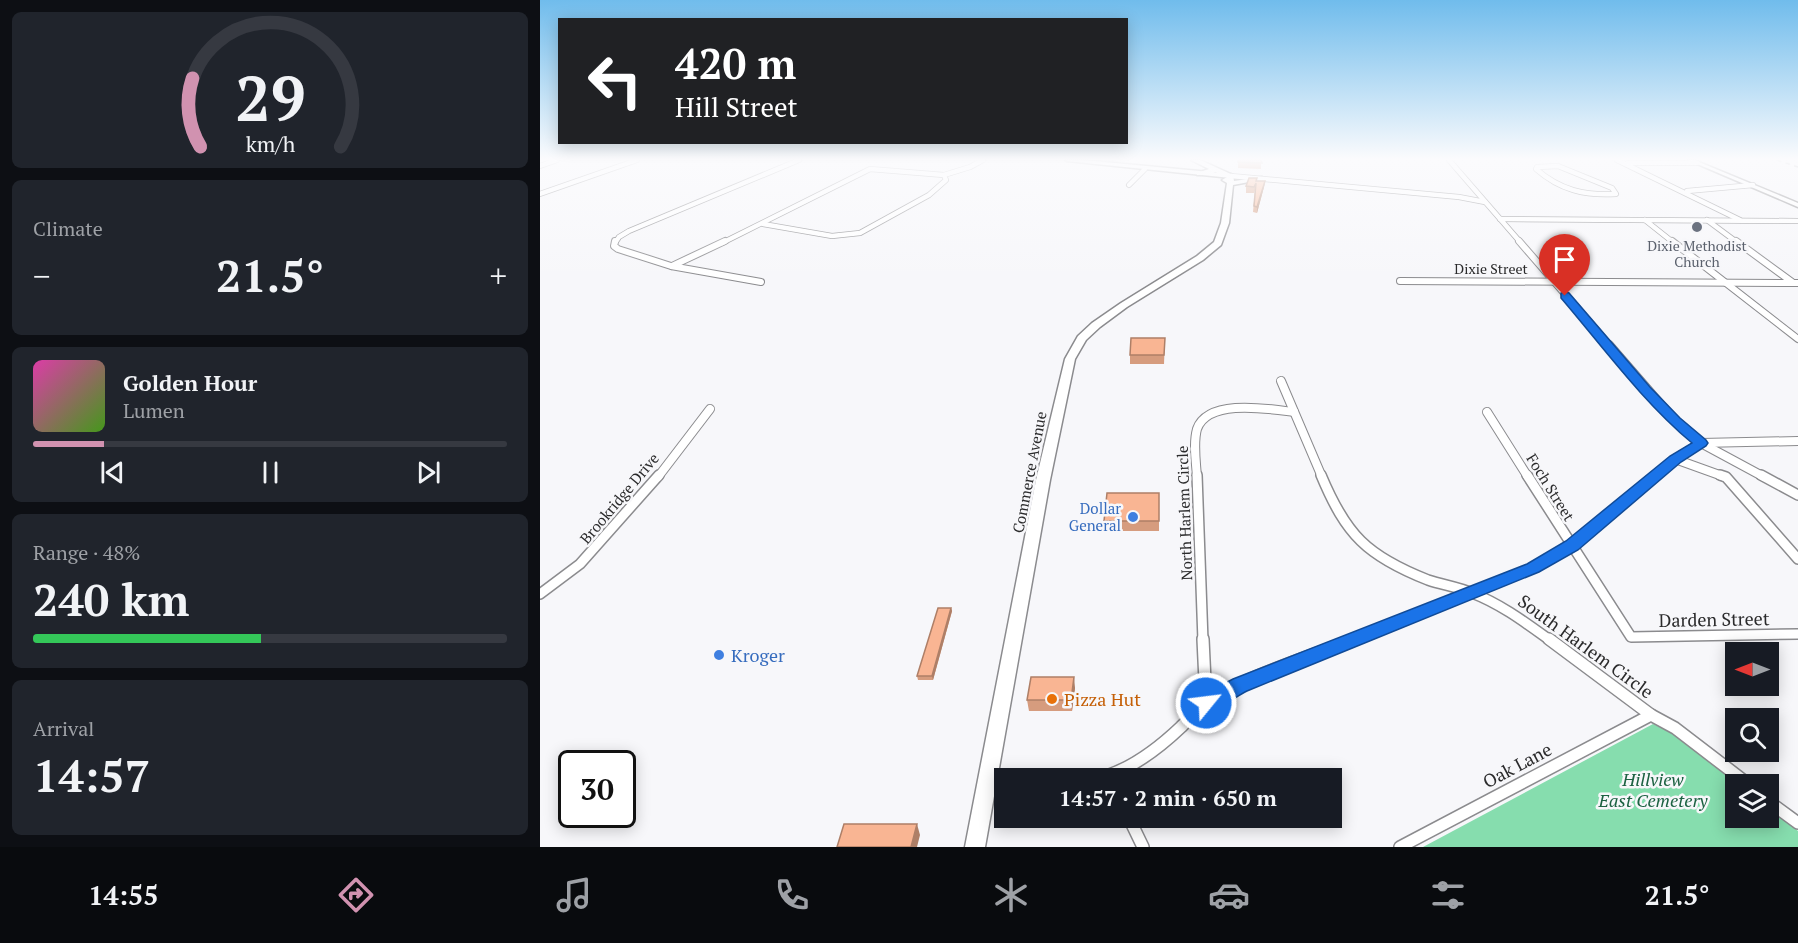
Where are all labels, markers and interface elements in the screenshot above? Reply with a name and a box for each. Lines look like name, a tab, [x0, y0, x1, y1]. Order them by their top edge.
text: 420 m	[675, 35, 796, 91]
icon: left	[576, 42, 654, 120]
text: 29	[235, 56, 305, 139]
text: Hill Street	[675, 89, 798, 125]
text: km/h	[245, 130, 295, 158]
text: Climate	[33, 215, 103, 242]
marker: Dixie Methodist Church	[1690, 220, 1704, 234]
pin	[1539, 234, 1590, 296]
place label: Dixie Methodist Church	[1647, 236, 1748, 271]
icon: arrive	[1548, 243, 1581, 276]
text: 21.5°	[216, 245, 324, 305]
text: −	[33, 254, 51, 297]
text: +	[489, 254, 507, 297]
street label: Dixie Street	[1454, 259, 1529, 278]
text: Golden Hour	[123, 368, 257, 397]
text: Lumen	[123, 397, 185, 424]
street label: Commerce Avenue	[1007, 409, 1051, 535]
street label: North Harlem Circle	[1172, 445, 1196, 581]
street label: Brookridge Drive	[575, 448, 663, 548]
street label: Foch Street	[1522, 450, 1580, 525]
icon: previous	[96, 456, 129, 489]
icon: pause	[254, 456, 287, 489]
icon: next	[412, 456, 445, 489]
place label: Dollar General	[1069, 498, 1121, 535]
marker: Dollar General	[1126, 510, 1140, 524]
text: Range · 48%	[33, 539, 140, 566]
text: 240 km	[33, 569, 189, 629]
street label: South Harlem Circle	[1513, 589, 1659, 703]
street label: Darden Street	[1658, 606, 1770, 632]
north arrow	[1725, 642, 1779, 696]
map controls	[1725, 642, 1779, 828]
place label: Kroger	[731, 643, 785, 667]
marker: Kroger	[712, 648, 726, 662]
position arrow	[1174, 671, 1238, 735]
place label: Pizza Hut	[1064, 687, 1141, 711]
marker: Pizza Hut	[1045, 692, 1059, 706]
button: search	[1725, 708, 1779, 762]
text: Arrival	[33, 715, 94, 742]
street label: Oak Lane	[1478, 737, 1556, 793]
text: 14:57	[33, 745, 150, 805]
speed limit sign: 30	[558, 750, 636, 828]
park label: Hillview East Cemetery	[1597, 767, 1708, 812]
button: layers	[1725, 774, 1779, 828]
text: 14:57 · 2 min · 650 m	[1059, 783, 1277, 812]
icon: directions	[335, 874, 377, 916]
icon: music	[553, 874, 595, 916]
icon: phone	[771, 874, 813, 916]
icon: climate	[990, 874, 1032, 916]
icon: car	[1208, 874, 1250, 916]
icon: filters	[1427, 874, 1469, 916]
text: 14:55	[88, 877, 158, 913]
text: 21.5°	[1645, 877, 1710, 913]

